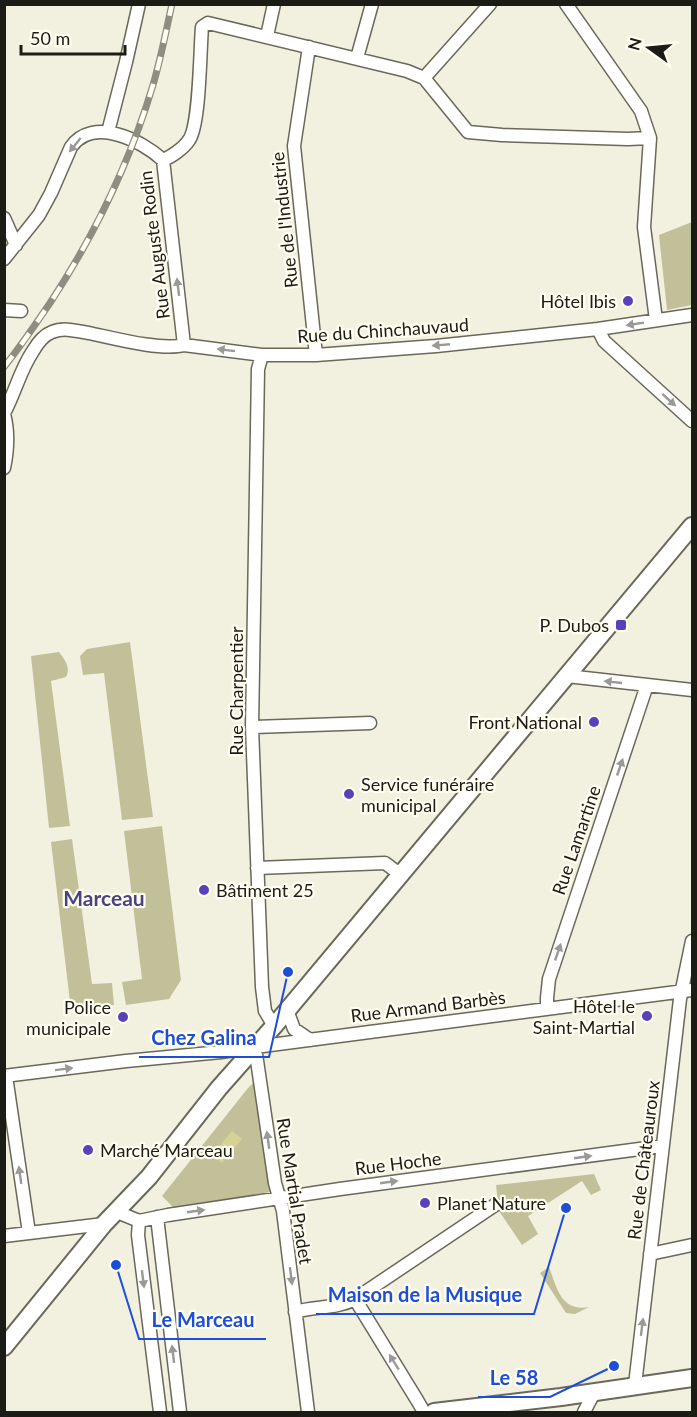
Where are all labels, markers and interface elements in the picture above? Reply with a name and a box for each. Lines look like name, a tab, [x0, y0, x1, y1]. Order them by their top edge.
scale bar	[21, 18, 124, 56]
north arrow	[619, 18, 679, 78]
text: 50 m	[30, 27, 70, 49]
text: N	[623, 36, 645, 52]
one-way arrow	[68, 137, 81, 153]
street label: Rue de l'Industrie	[266, 151, 302, 289]
street label: Rue Auguste Rodin	[134, 169, 174, 321]
one-way arrow	[173, 278, 183, 297]
place label: Hôtel Ibis	[541, 290, 616, 312]
marker: Hôtel Ibis	[621, 294, 635, 308]
street label: Rue du Chinchauvaud	[296, 313, 470, 347]
one-way arrow	[625, 319, 644, 328]
one-way arrow	[431, 340, 450, 350]
one-way arrow	[216, 345, 235, 355]
one-way arrow	[662, 392, 676, 406]
place label: P. Dubos	[539, 614, 609, 636]
marker: P. Dubos	[614, 618, 628, 632]
street label: Rue Charpentier	[225, 626, 247, 756]
one-way arrow	[604, 677, 623, 687]
place label: Front National	[468, 711, 582, 733]
marker: Front National	[587, 715, 601, 729]
one-way arrow	[616, 758, 625, 776]
place label: Service funéraire municipal	[361, 773, 494, 816]
street label: Rue Lamartine	[547, 782, 605, 898]
marker: Service funéraire municipal	[342, 787, 356, 801]
place label: Bâtiment 25	[216, 879, 314, 901]
marker: Bâtiment 25	[197, 883, 211, 897]
district label: Marceau	[63, 885, 145, 910]
one-way arrow	[554, 942, 563, 960]
street label: Rue Armand Barbès	[349, 986, 507, 1026]
place label: Hôtel le Saint-Martial	[533, 995, 635, 1038]
place label: Police municipale	[26, 996, 111, 1039]
marker: Hôtel le Saint-Martial	[640, 1009, 654, 1023]
marker: Police municipale	[116, 1010, 130, 1024]
callout: Chez Galina	[139, 1019, 269, 1057]
text: Chez Galina	[151, 1025, 257, 1049]
one-way arrow	[55, 1064, 74, 1074]
street label: Rue de Châteauroux	[622, 1079, 664, 1241]
street label: Rue Martial Pradet	[273, 1116, 318, 1266]
one-way arrow	[264, 1131, 273, 1150]
place label: Marché Marceau	[100, 1139, 233, 1161]
marker: Marché Marceau	[81, 1143, 95, 1157]
street label: Rue Hoche	[354, 1147, 442, 1179]
one-way arrow	[573, 1152, 592, 1162]
one-way arrow	[16, 1166, 25, 1185]
one-way arrow	[380, 1177, 399, 1187]
place label: Planet Nature	[437, 1192, 546, 1214]
marker: Planet Nature	[418, 1196, 432, 1210]
one-way arrow	[187, 1206, 206, 1215]
one-way arrow	[286, 1267, 295, 1286]
one-way arrow	[139, 1269, 148, 1288]
callout: Maison de la Musique	[316, 1276, 534, 1314]
text: Maison de la Musique	[328, 1282, 522, 1306]
callout: Le Marceau	[139, 1301, 266, 1339]
text: Le Marceau	[152, 1307, 254, 1331]
one-way arrow	[637, 1317, 646, 1336]
one-way arrow	[168, 1345, 178, 1364]
one-way arrow	[389, 1354, 400, 1370]
callout: Le 58	[478, 1359, 550, 1397]
text: Le 58	[490, 1365, 538, 1389]

